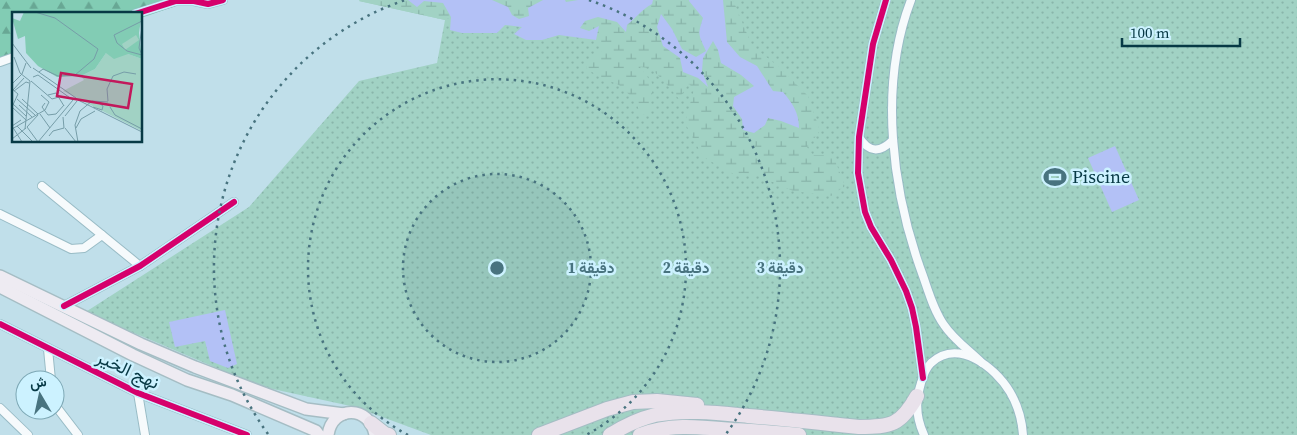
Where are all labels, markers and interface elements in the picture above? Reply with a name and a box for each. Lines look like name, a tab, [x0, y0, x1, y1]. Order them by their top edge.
inset map	[12, 12, 142, 142]
scale bar	[1122, 15, 1240, 47]
text: 100 m	[1130, 22, 1170, 43]
sports icon: Piscine	[1042, 164, 1068, 190]
place label: Piscine	[1072, 164, 1130, 189]
text: 1 دقيقة	[568, 257, 614, 278]
text: 2 دقيقة	[663, 257, 709, 278]
text: 3 دقيقة	[757, 257, 803, 278]
centre of rings	[488, 259, 506, 277]
street label: نهج الخير	[92, 344, 164, 395]
north arrow	[15, 370, 65, 420]
text: ش	[28, 371, 48, 393]

